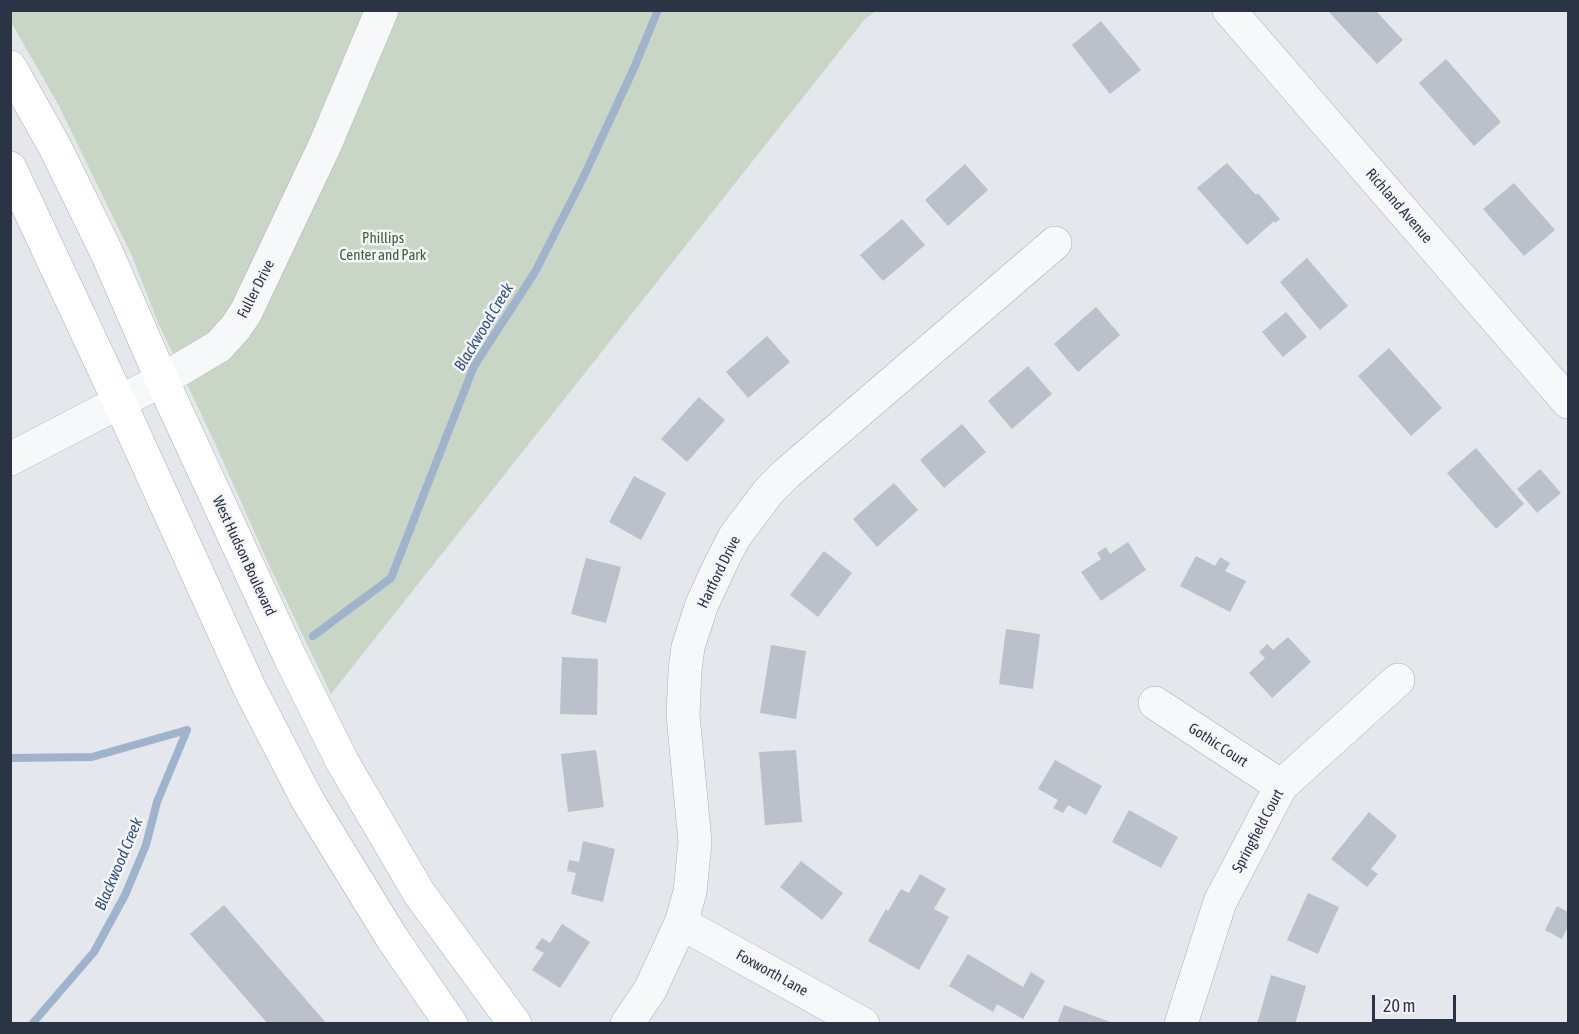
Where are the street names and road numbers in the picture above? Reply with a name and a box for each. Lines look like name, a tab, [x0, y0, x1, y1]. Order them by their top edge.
street label: Richland Avenue	[1362, 165, 1436, 247]
street label: Fuller Drive	[234, 257, 278, 321]
street label: West Hudson Boulevard	[208, 493, 280, 619]
street label: Hartford Drive	[694, 533, 744, 611]
street label: Gothic Court	[1185, 719, 1251, 771]
street label: Springfield Court	[1228, 786, 1288, 876]
street label: Foxworth Lane	[733, 946, 811, 1000]

